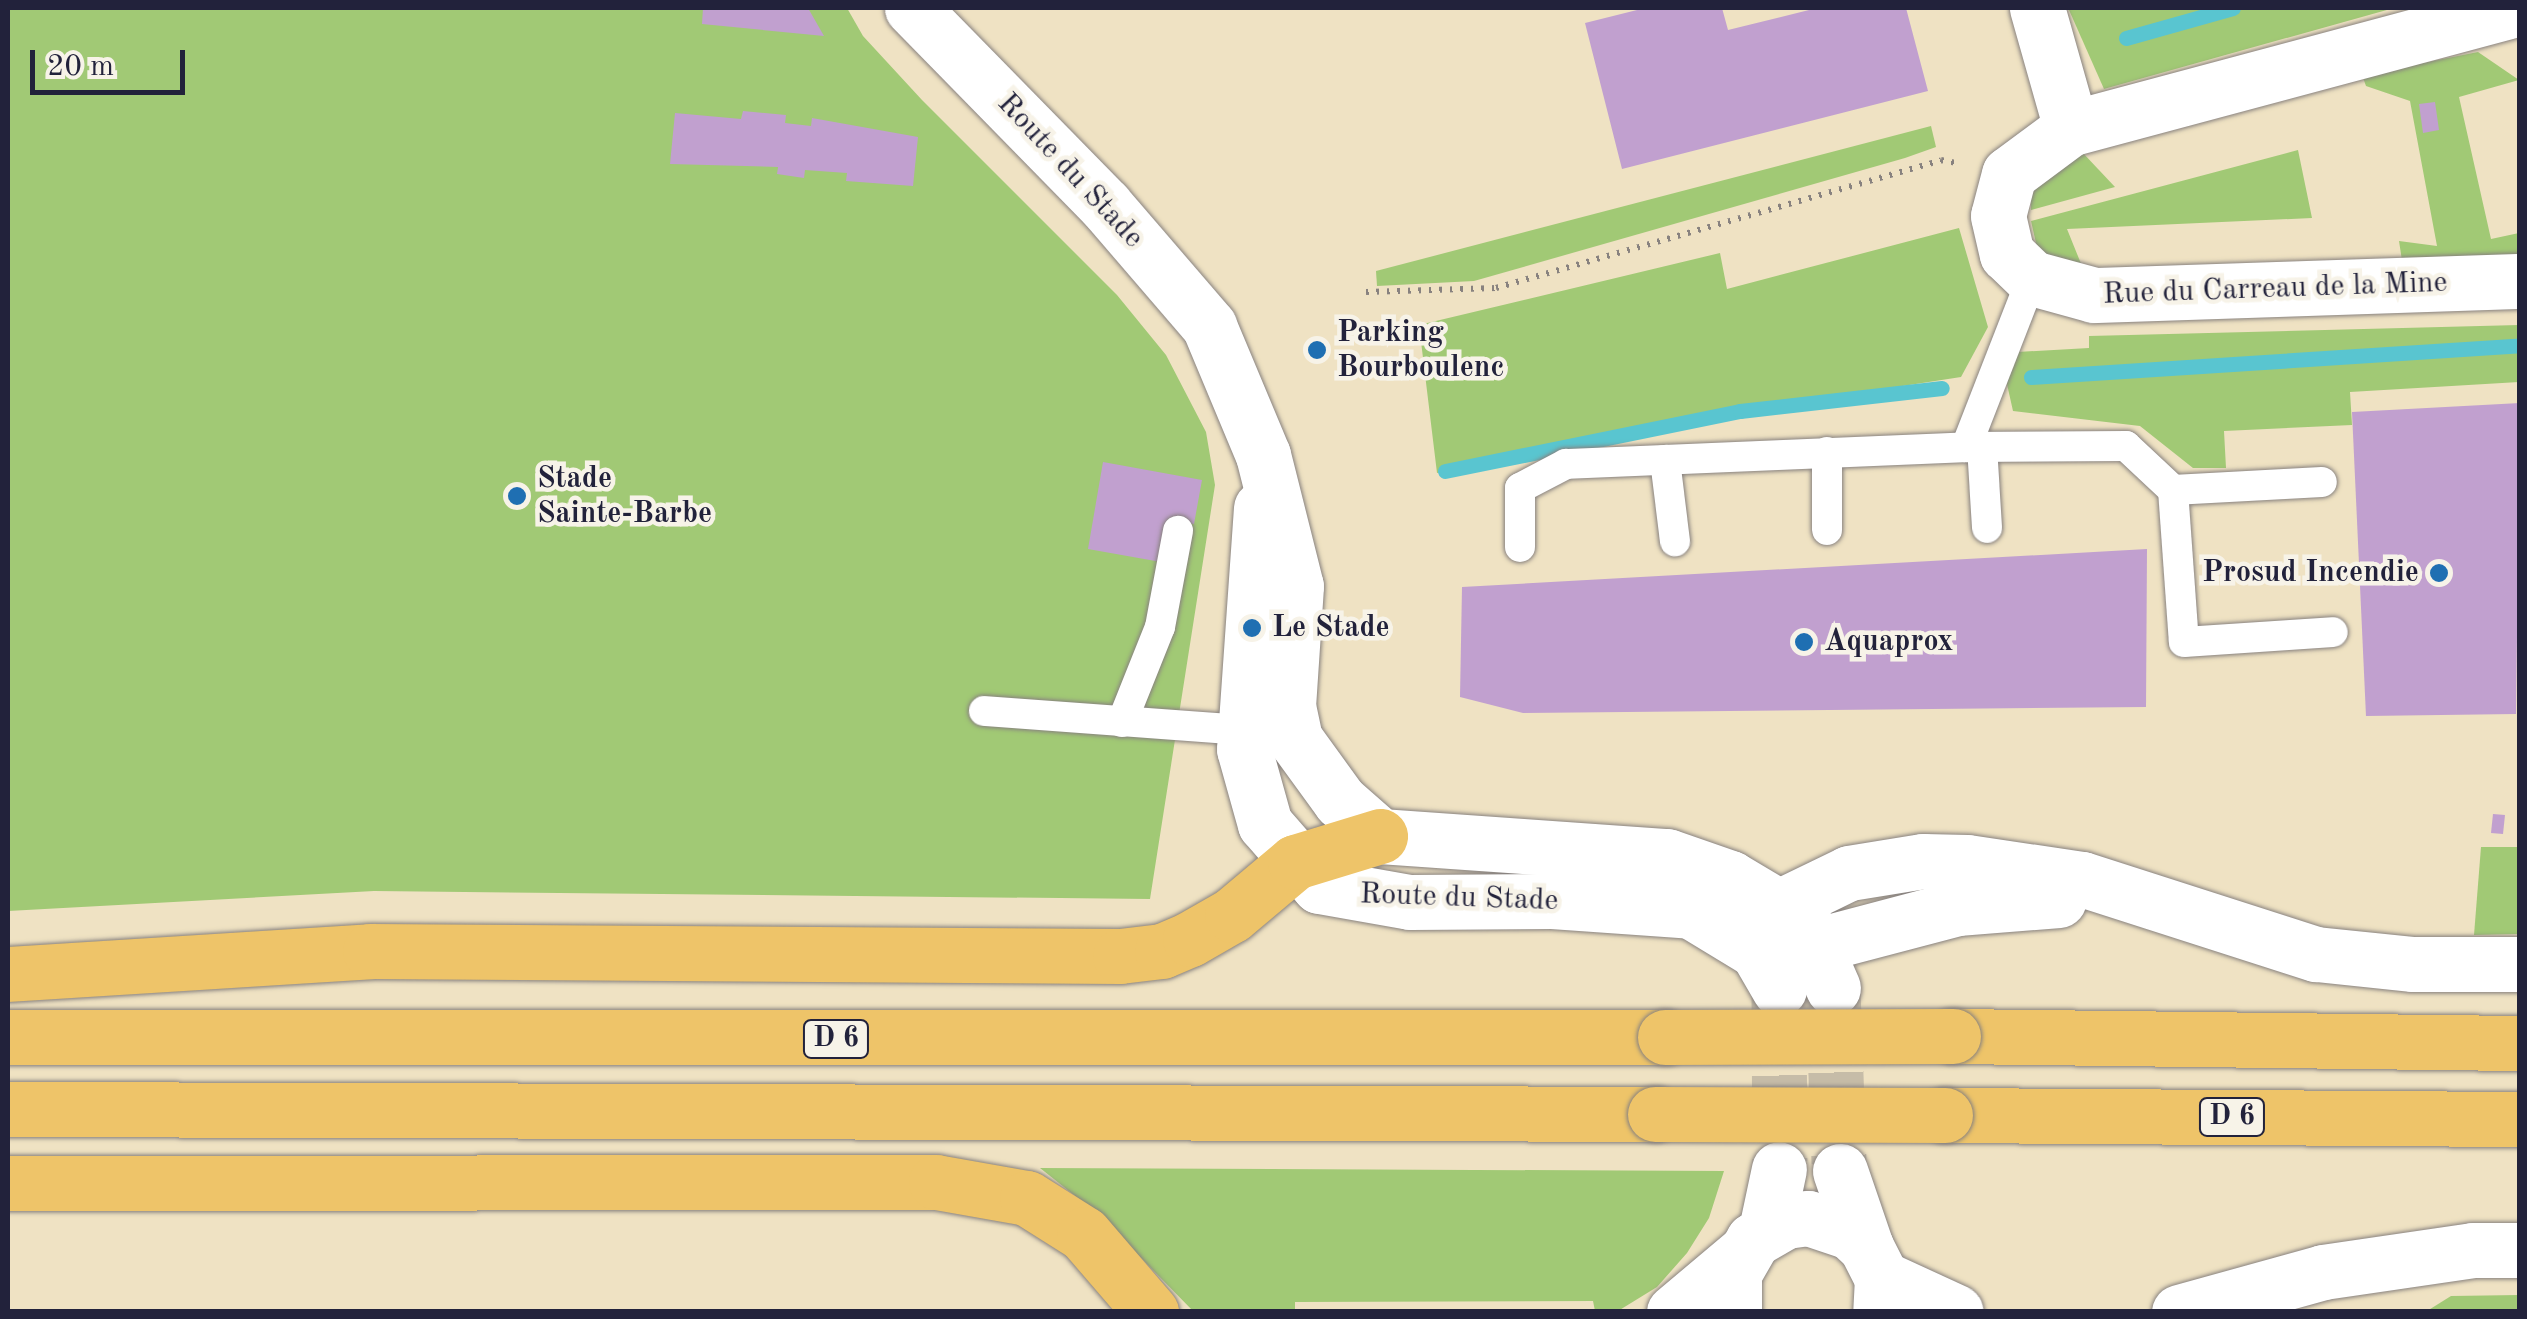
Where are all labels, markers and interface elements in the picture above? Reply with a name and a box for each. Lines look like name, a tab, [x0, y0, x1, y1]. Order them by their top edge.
scale bar	[35, 30, 190, 92]
text: 20 m	[47, 52, 114, 82]
street label: Route du Stade	[989, 86, 1151, 256]
street label: Rue du Carreau de la Mine	[2102, 265, 2448, 313]
place label: Parking Bourboulenc	[1337, 315, 1505, 386]
marker: Parking Bourboulenc	[1306, 339, 1328, 361]
place label: Stade Sainte-Barbe	[537, 461, 712, 532]
marker: Stade Sainte-Barbe	[506, 485, 528, 507]
place label: Prosud Incendie	[2202, 555, 2419, 591]
marker: Prosud Incendie	[2428, 562, 2450, 584]
place label: Le Stade	[1272, 610, 1390, 646]
marker: Le Stade	[1241, 617, 1263, 639]
place label: Aquaprox	[1824, 624, 1953, 660]
marker: Aquaprox	[1793, 631, 1815, 653]
street label: Route du Stade	[1359, 877, 1559, 919]
road number: D 6	[801, 1016, 871, 1062]
road number: D 6	[2197, 1094, 2267, 1140]

